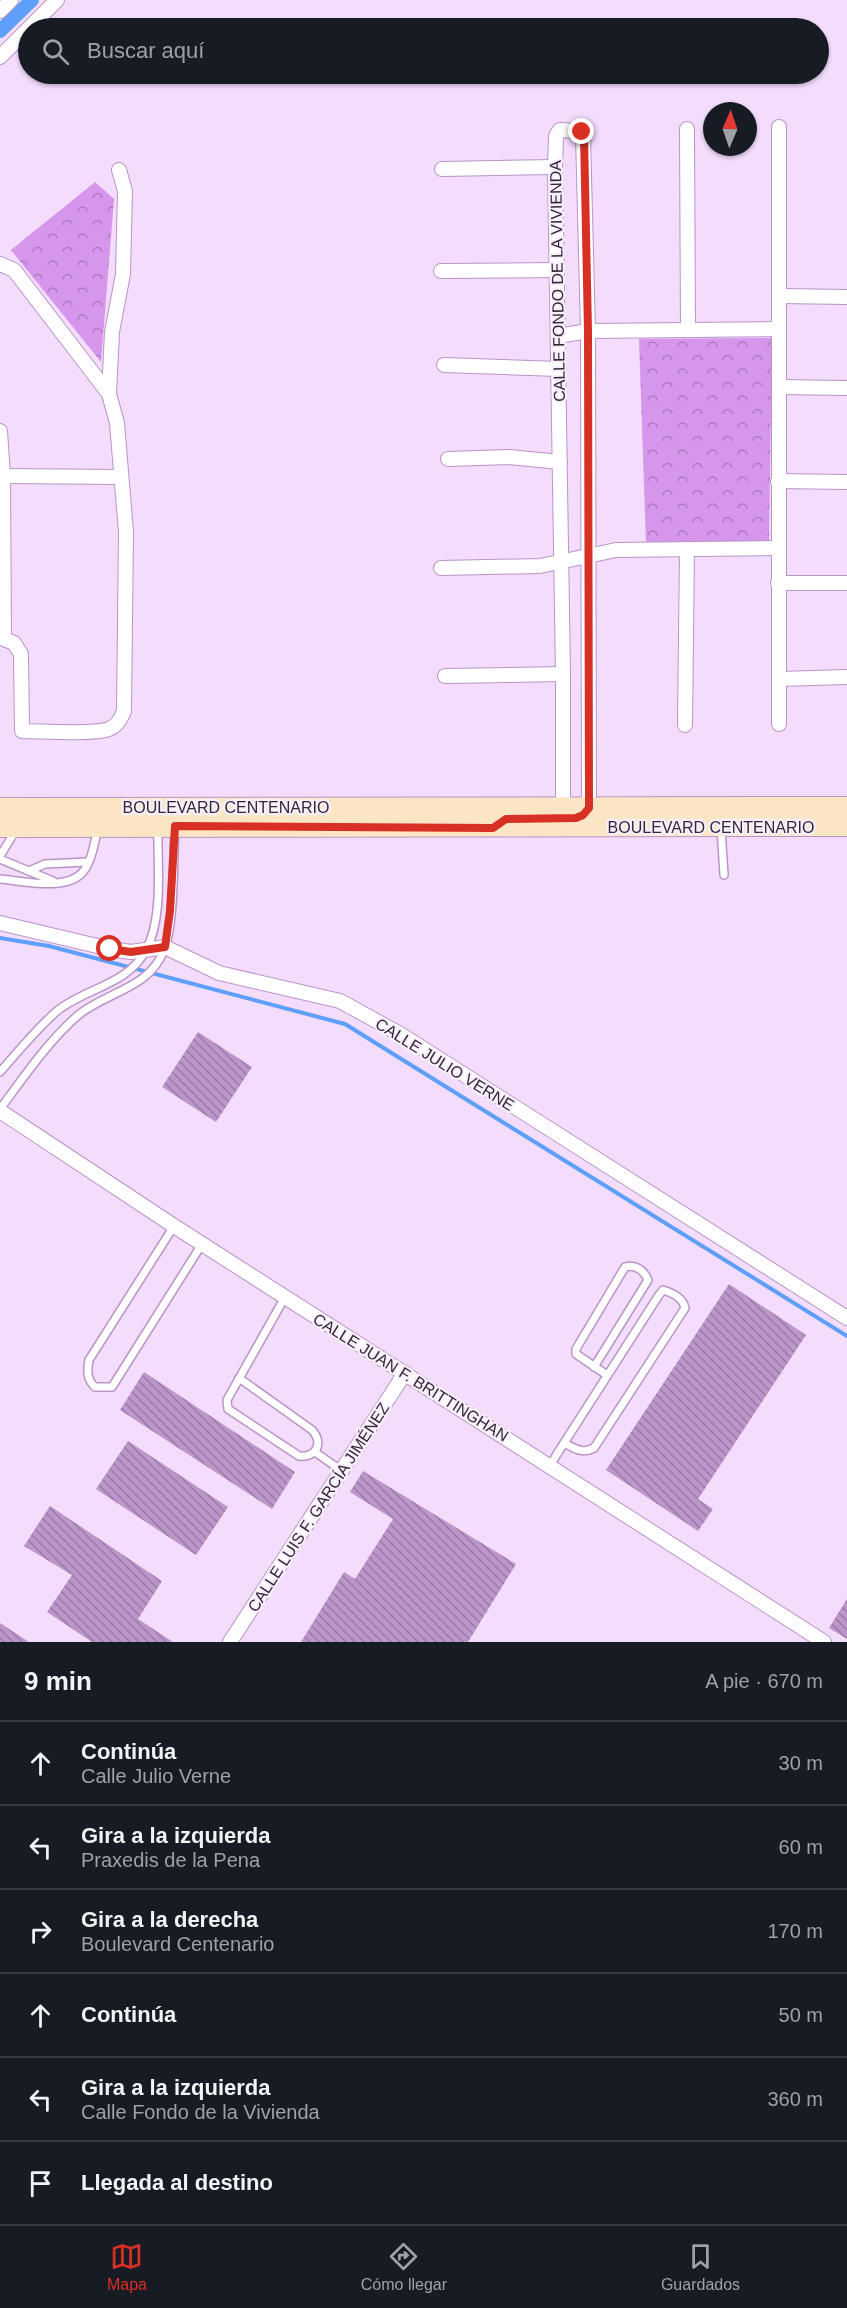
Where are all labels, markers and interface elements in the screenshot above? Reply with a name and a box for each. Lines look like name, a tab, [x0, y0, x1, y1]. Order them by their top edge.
search box	[18, 18, 829, 84]
icon: search	[39, 35, 72, 68]
text: Buscar aquí	[87, 38, 204, 63]
north arrow	[703, 102, 757, 156]
route end	[568, 118, 594, 144]
street label: CALLE FONDO DE LA VIVIENDA	[547, 160, 568, 402]
street label: BOULEVARD CENTENARIO	[123, 799, 329, 816]
street label: BOULEVARD CENTENARIO	[608, 819, 814, 836]
route start	[96, 935, 122, 961]
street label: CALLE JULIO VERNE	[372, 1015, 517, 1114]
street label: CALLE JUAN F. BRITTINGHAN	[310, 1310, 511, 1445]
street label: CALLE LUIS F. GARCÍA JIMÉNEZ	[244, 1399, 392, 1615]
text: 9 min	[24, 1666, 92, 1696]
text: A pie · 670 m	[705, 1670, 823, 1692]
text: Continúa	[81, 1739, 176, 1764]
icon: ahead	[24, 1747, 57, 1780]
text: 30 m	[779, 1752, 823, 1774]
text: Calle Julio Verne	[81, 1765, 231, 1787]
text: Gira a la izquierda	[81, 1823, 271, 1848]
icon: left	[24, 1831, 57, 1864]
text: 60 m	[779, 1836, 823, 1858]
text: Praxedis de la Pena	[81, 1849, 260, 1871]
text: Gira a la derecha	[81, 1907, 258, 1932]
icon: right	[24, 1915, 57, 1948]
text: 170 m	[767, 1920, 823, 1942]
text: Boulevard Centenario	[81, 1933, 274, 1955]
icon: ahead	[24, 1999, 57, 2032]
text: Continúa	[81, 2002, 176, 2027]
text: 50 m	[779, 2004, 823, 2026]
text: Gira a la izquierda	[81, 2075, 271, 2100]
icon: left	[24, 2083, 57, 2116]
text: 360 m	[767, 2088, 823, 2110]
text: Calle Fondo de la Vivienda	[81, 2101, 320, 2123]
icon: arrive	[24, 2167, 57, 2200]
text: Llegada al destino	[81, 2170, 273, 2195]
tab: Mapa	[107, 2240, 147, 2294]
tab: Cómo llegar	[361, 2240, 447, 2294]
tab: Guardados	[661, 2240, 740, 2294]

